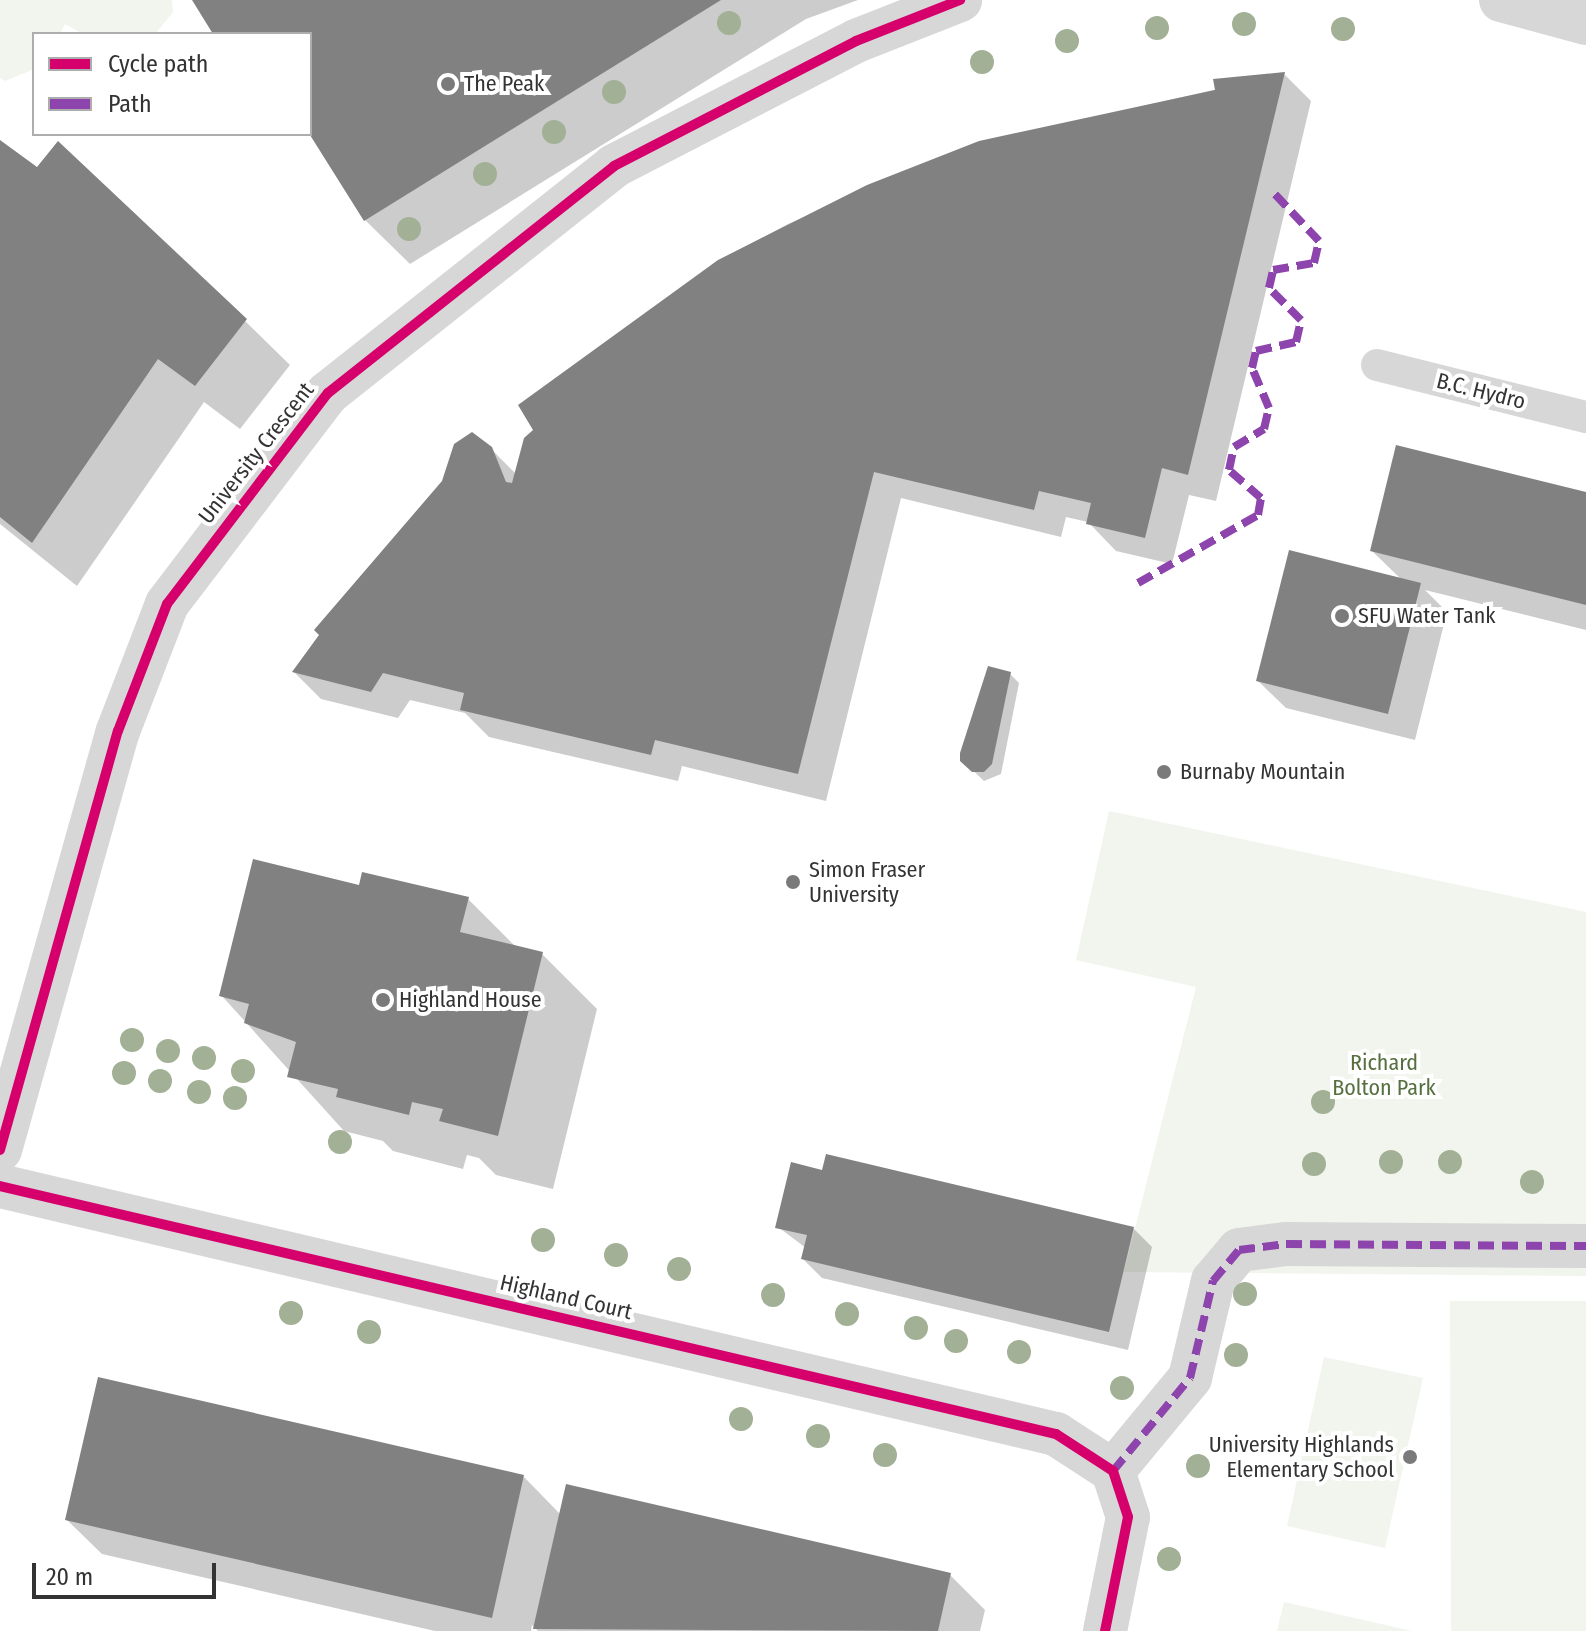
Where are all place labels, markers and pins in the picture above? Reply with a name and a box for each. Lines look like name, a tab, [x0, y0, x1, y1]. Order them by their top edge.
place label: The Peak	[464, 71, 544, 97]
marker: The Peak	[439, 75, 457, 93]
place label: SFU Water Tank	[1358, 603, 1496, 629]
marker: SFU Water Tank	[1333, 607, 1351, 625]
place label: Burnaby Mountain	[1180, 759, 1345, 785]
marker: Burnaby Mountain	[1155, 763, 1173, 781]
place label: Simon Fraser University	[809, 856, 925, 908]
marker: Simon Fraser University	[784, 873, 802, 891]
place label: Highland House	[399, 987, 542, 1013]
marker: Highland House	[374, 991, 392, 1009]
place label: University Highlands Elementary School	[1209, 1431, 1394, 1482]
marker: University Highlands Elementary School	[1401, 1448, 1419, 1466]

